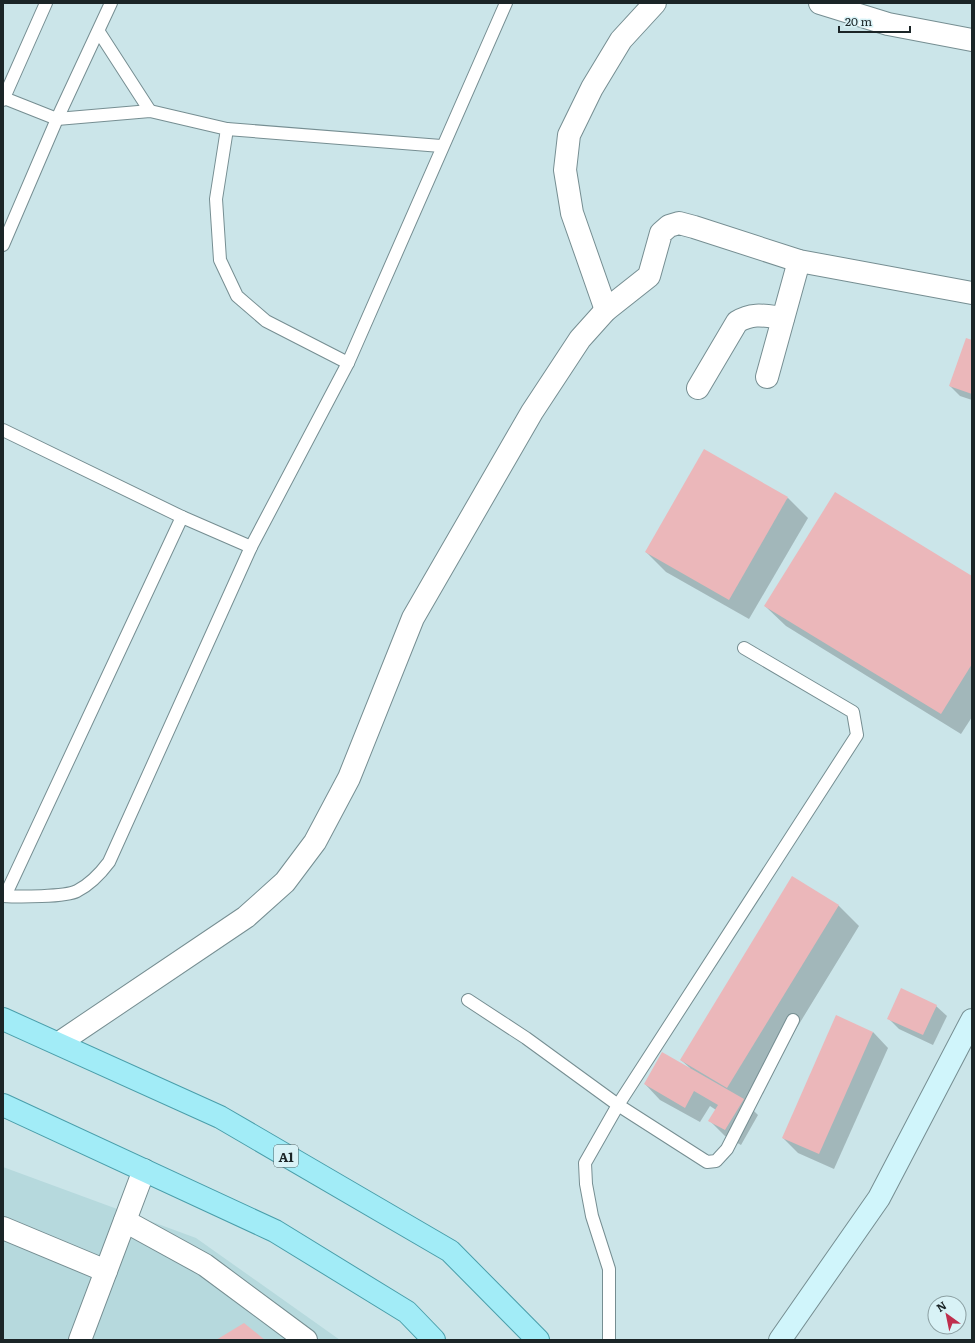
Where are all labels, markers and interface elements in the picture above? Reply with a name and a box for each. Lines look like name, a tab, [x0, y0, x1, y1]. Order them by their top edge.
scale bar	[839, 8, 910, 34]
text: 20 m	[845, 12, 872, 30]
road number: A1	[274, 1145, 298, 1167]
north arrow	[927, 1295, 967, 1335]
text: N	[933, 1297, 949, 1315]

